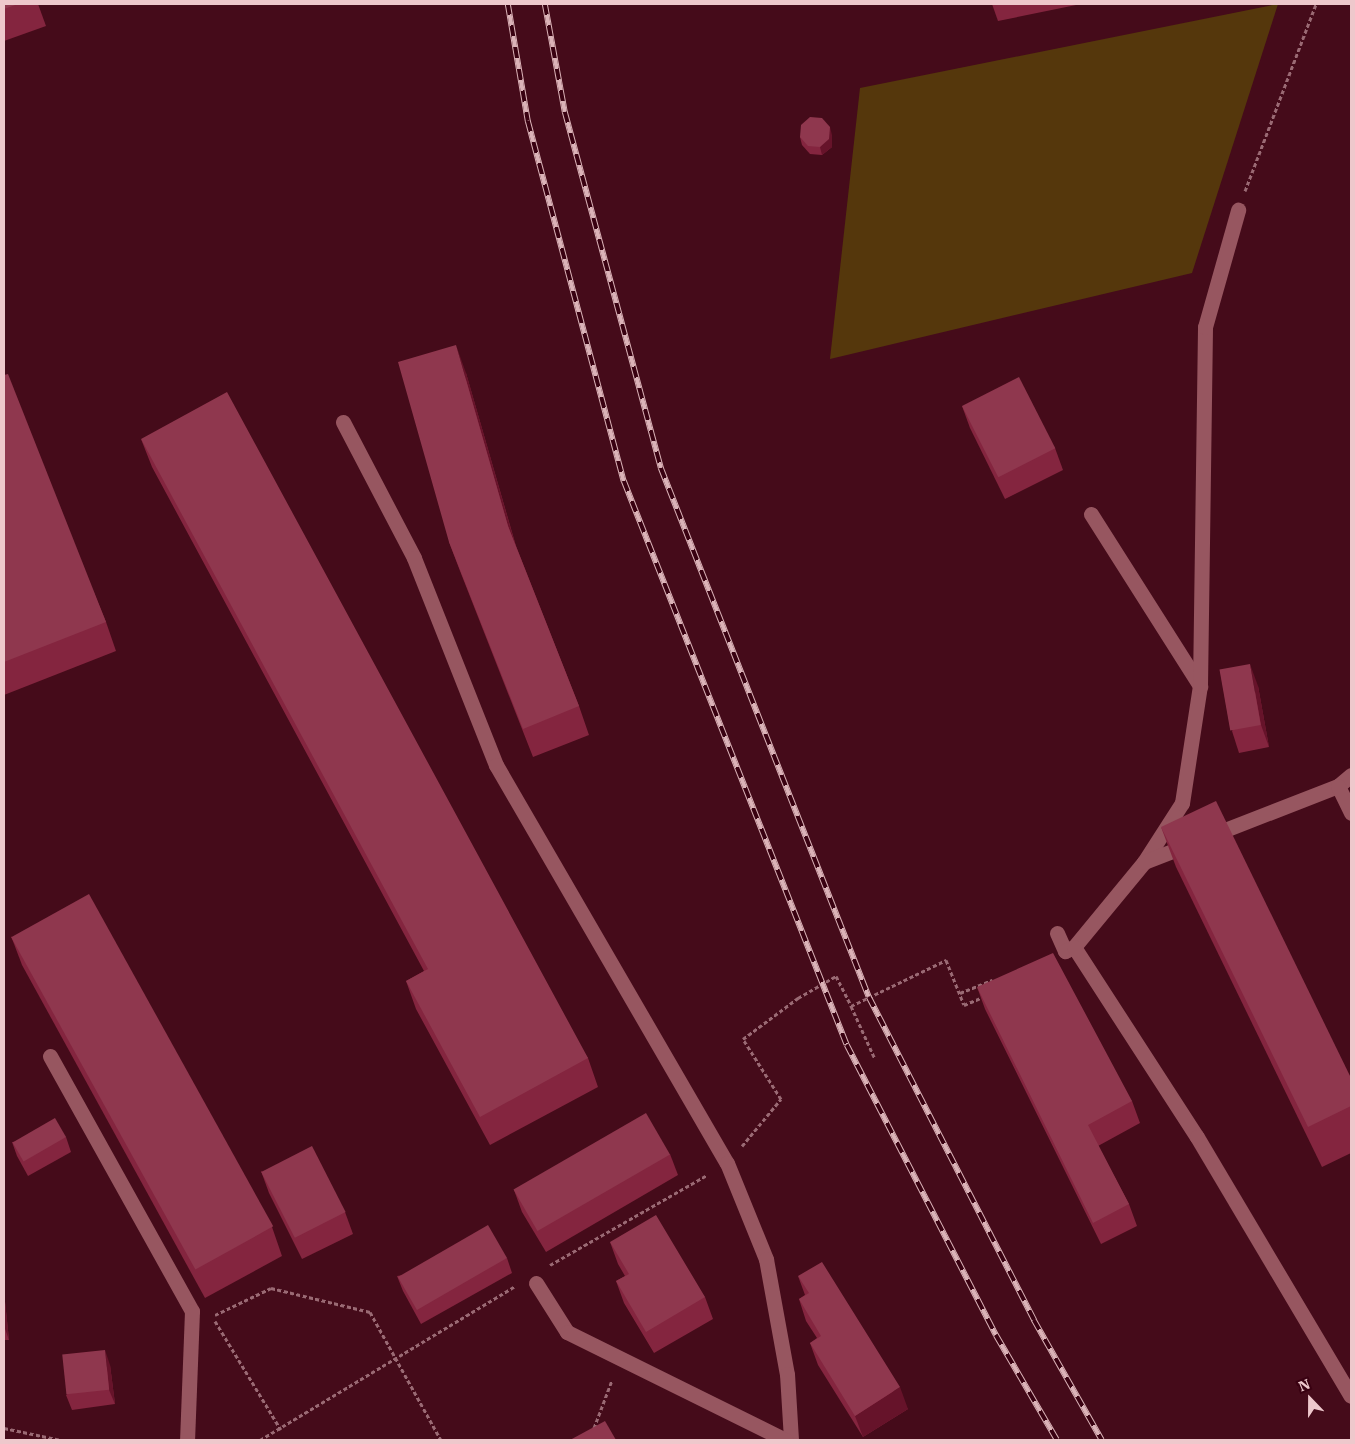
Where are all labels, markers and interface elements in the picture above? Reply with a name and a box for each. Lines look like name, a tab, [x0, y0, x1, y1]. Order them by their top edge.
north arrow	[1285, 1374, 1335, 1424]
text: N	[1296, 1375, 1313, 1396]

